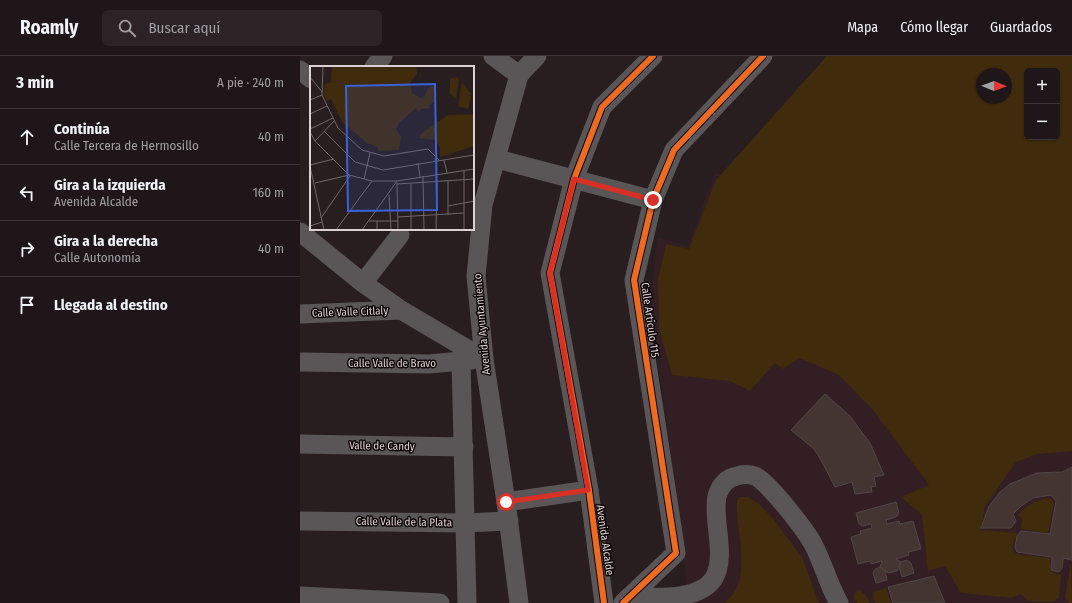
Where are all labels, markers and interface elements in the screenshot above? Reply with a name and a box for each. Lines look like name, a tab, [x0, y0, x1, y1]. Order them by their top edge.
search box	[102, 10, 382, 46]
text: Roamly	[20, 16, 78, 39]
icon: search	[116, 17, 138, 39]
text: Buscar aquí	[148, 19, 220, 37]
text: Mapa	[847, 19, 878, 36]
text: Cómo llegar	[900, 19, 968, 36]
text: Guardados	[990, 19, 1052, 36]
inset map	[310, 66, 474, 230]
north arrow	[976, 68, 1012, 104]
map controls	[1024, 68, 1060, 140]
button: +	[1024, 68, 1060, 104]
text: 3 min	[16, 72, 54, 93]
text: A pie · 240 m	[217, 75, 284, 90]
button: −	[1024, 104, 1060, 140]
text: Continúa	[54, 120, 110, 138]
icon: ahead	[16, 126, 38, 148]
text: 40 m	[258, 129, 284, 144]
text: Calle Tercera de Hermosillo	[54, 138, 199, 153]
text: Gira a la izquierda	[54, 176, 166, 194]
icon: left	[16, 182, 38, 204]
text: 160 m	[253, 185, 284, 200]
route end	[644, 191, 662, 209]
text: Avenida Alcalde	[54, 194, 138, 209]
text: Gira a la derecha	[54, 232, 158, 250]
icon: right	[16, 238, 38, 260]
text: 40 m	[258, 241, 284, 256]
text: Calle Autonomía	[54, 250, 141, 265]
street label: Avenida Ayuntamiento	[471, 273, 493, 375]
street label: Calle Artículo 115	[638, 282, 662, 358]
icon: arrive	[16, 294, 38, 316]
text: Llegada al destino	[54, 296, 168, 314]
street label: Calle Valle Citlaly	[312, 304, 389, 320]
street label: Calle Valle de Bravo	[348, 357, 436, 370]
street label: Valle de Candy	[349, 439, 415, 453]
route start	[497, 493, 515, 511]
street label: Avenida Alcalde	[594, 504, 616, 576]
street label: Calle Valle de la Plata	[356, 515, 452, 529]

